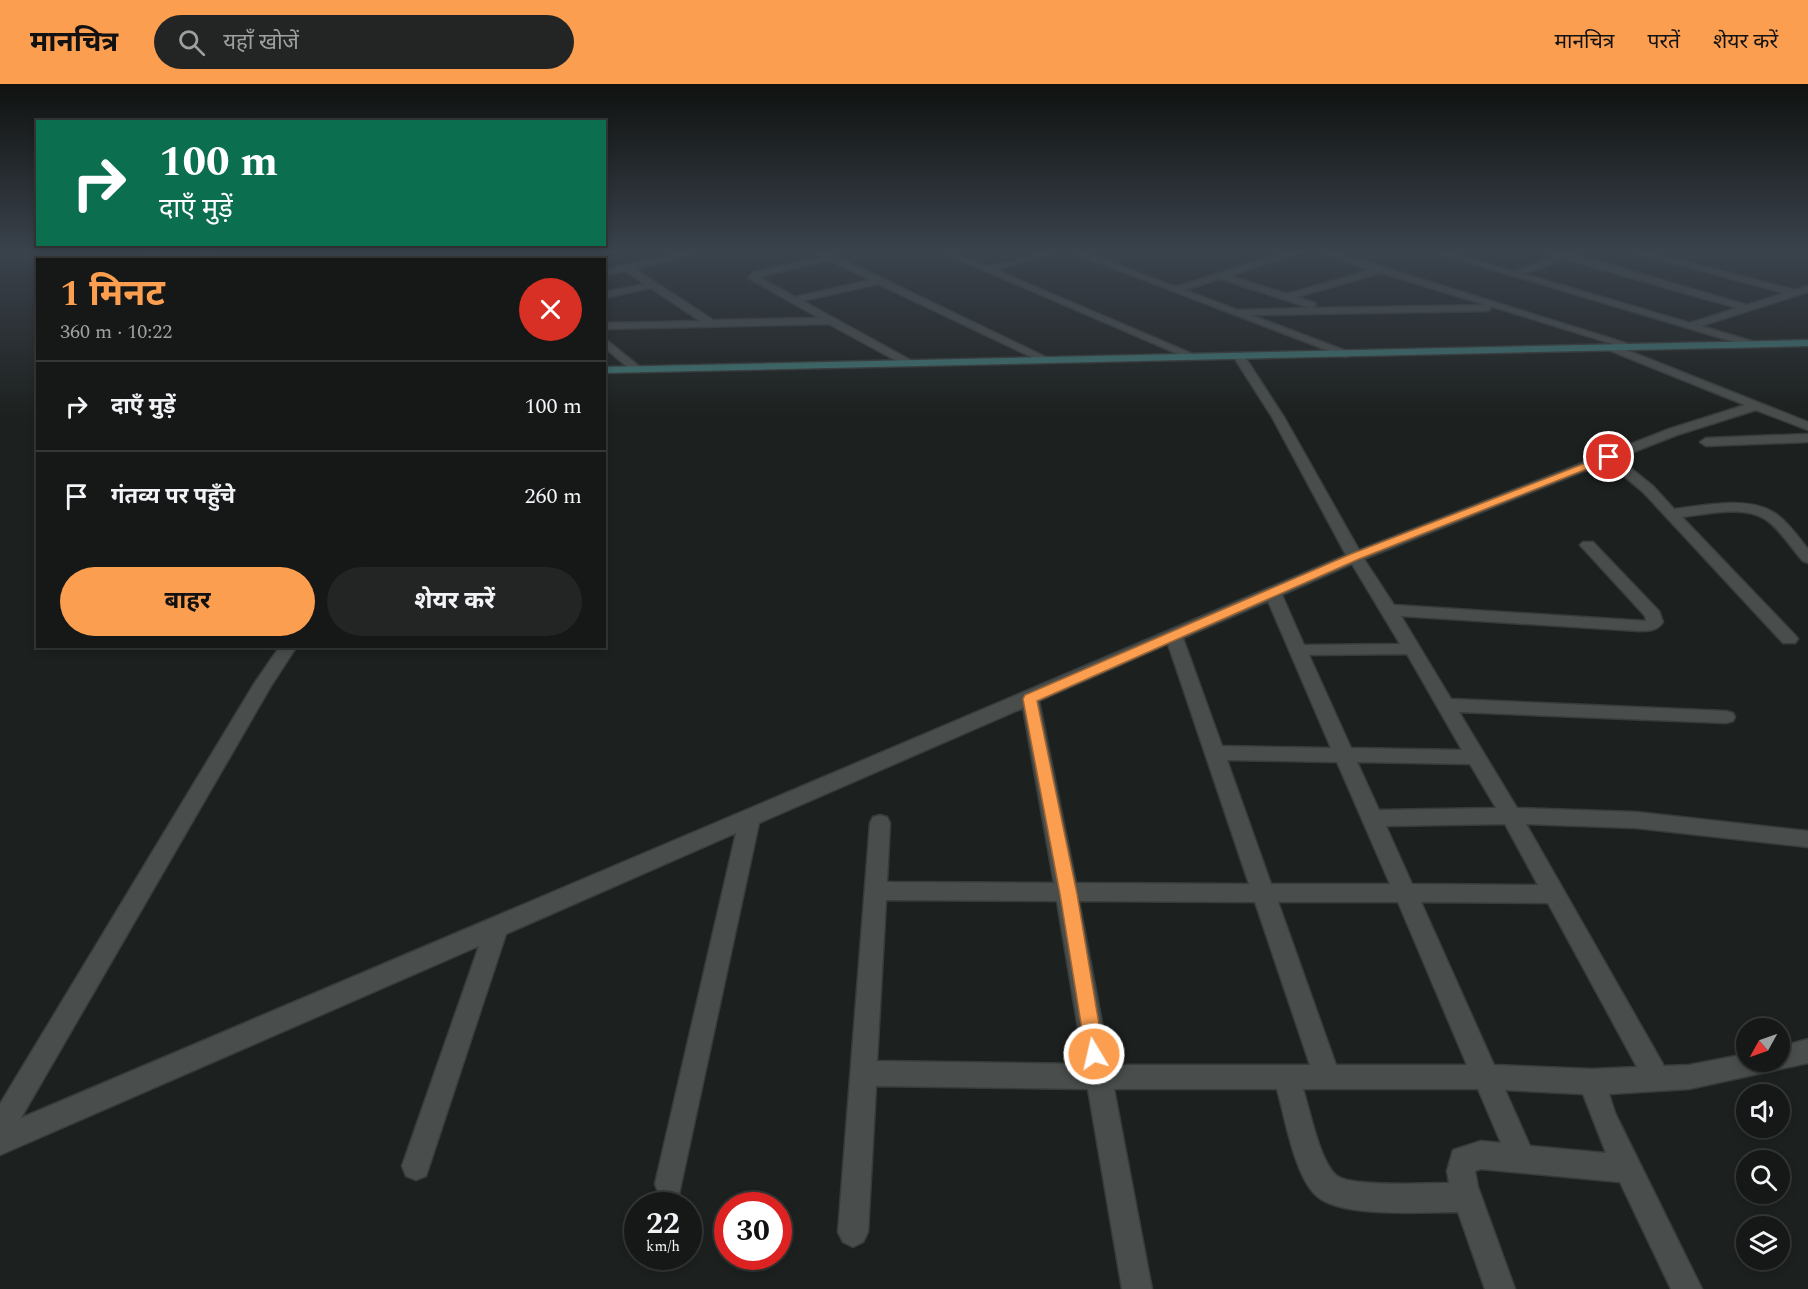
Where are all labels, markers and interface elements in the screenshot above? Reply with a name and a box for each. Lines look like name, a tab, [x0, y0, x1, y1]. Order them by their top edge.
search box	[154, 15, 574, 69]
text: मानचित्र	[30, 21, 118, 64]
icon: search	[175, 26, 208, 59]
text: यहाँ खोजें	[223, 26, 299, 59]
text: मानचित्र	[1554, 26, 1614, 58]
text: परतें	[1647, 26, 1680, 58]
text: शेयर करें	[1713, 26, 1778, 58]
text: 100 m	[159, 131, 278, 194]
icon: right	[60, 144, 138, 222]
text: दाएँ मुड़ें	[159, 188, 233, 230]
text: 1 मिनट	[60, 267, 165, 322]
button: close	[519, 278, 582, 341]
text: 360 m · 10:22	[60, 317, 172, 347]
icon: right	[60, 390, 93, 423]
text: दाएँ मुड़ें	[111, 390, 176, 423]
text: 100 m	[525, 390, 582, 423]
pin	[1583, 431, 1634, 482]
icon: arrive	[1592, 440, 1625, 473]
icon: arrive	[60, 480, 93, 513]
text: गंतव्य पर पहुँचे	[111, 480, 235, 513]
text: 260 m	[525, 480, 582, 513]
button: बाहर	[60, 567, 315, 636]
button: शेयर करें	[327, 567, 582, 636]
north arrow	[1736, 1018, 1790, 1072]
map controls	[1736, 1018, 1790, 1270]
position arrow	[1062, 1022, 1126, 1086]
button: sound	[1736, 1084, 1790, 1138]
button: search	[1736, 1150, 1790, 1204]
speed limit sign: 30	[714, 1192, 792, 1270]
text: 22	[646, 1201, 680, 1247]
button: layers	[1736, 1216, 1790, 1270]
text: km/h	[646, 1235, 680, 1258]

